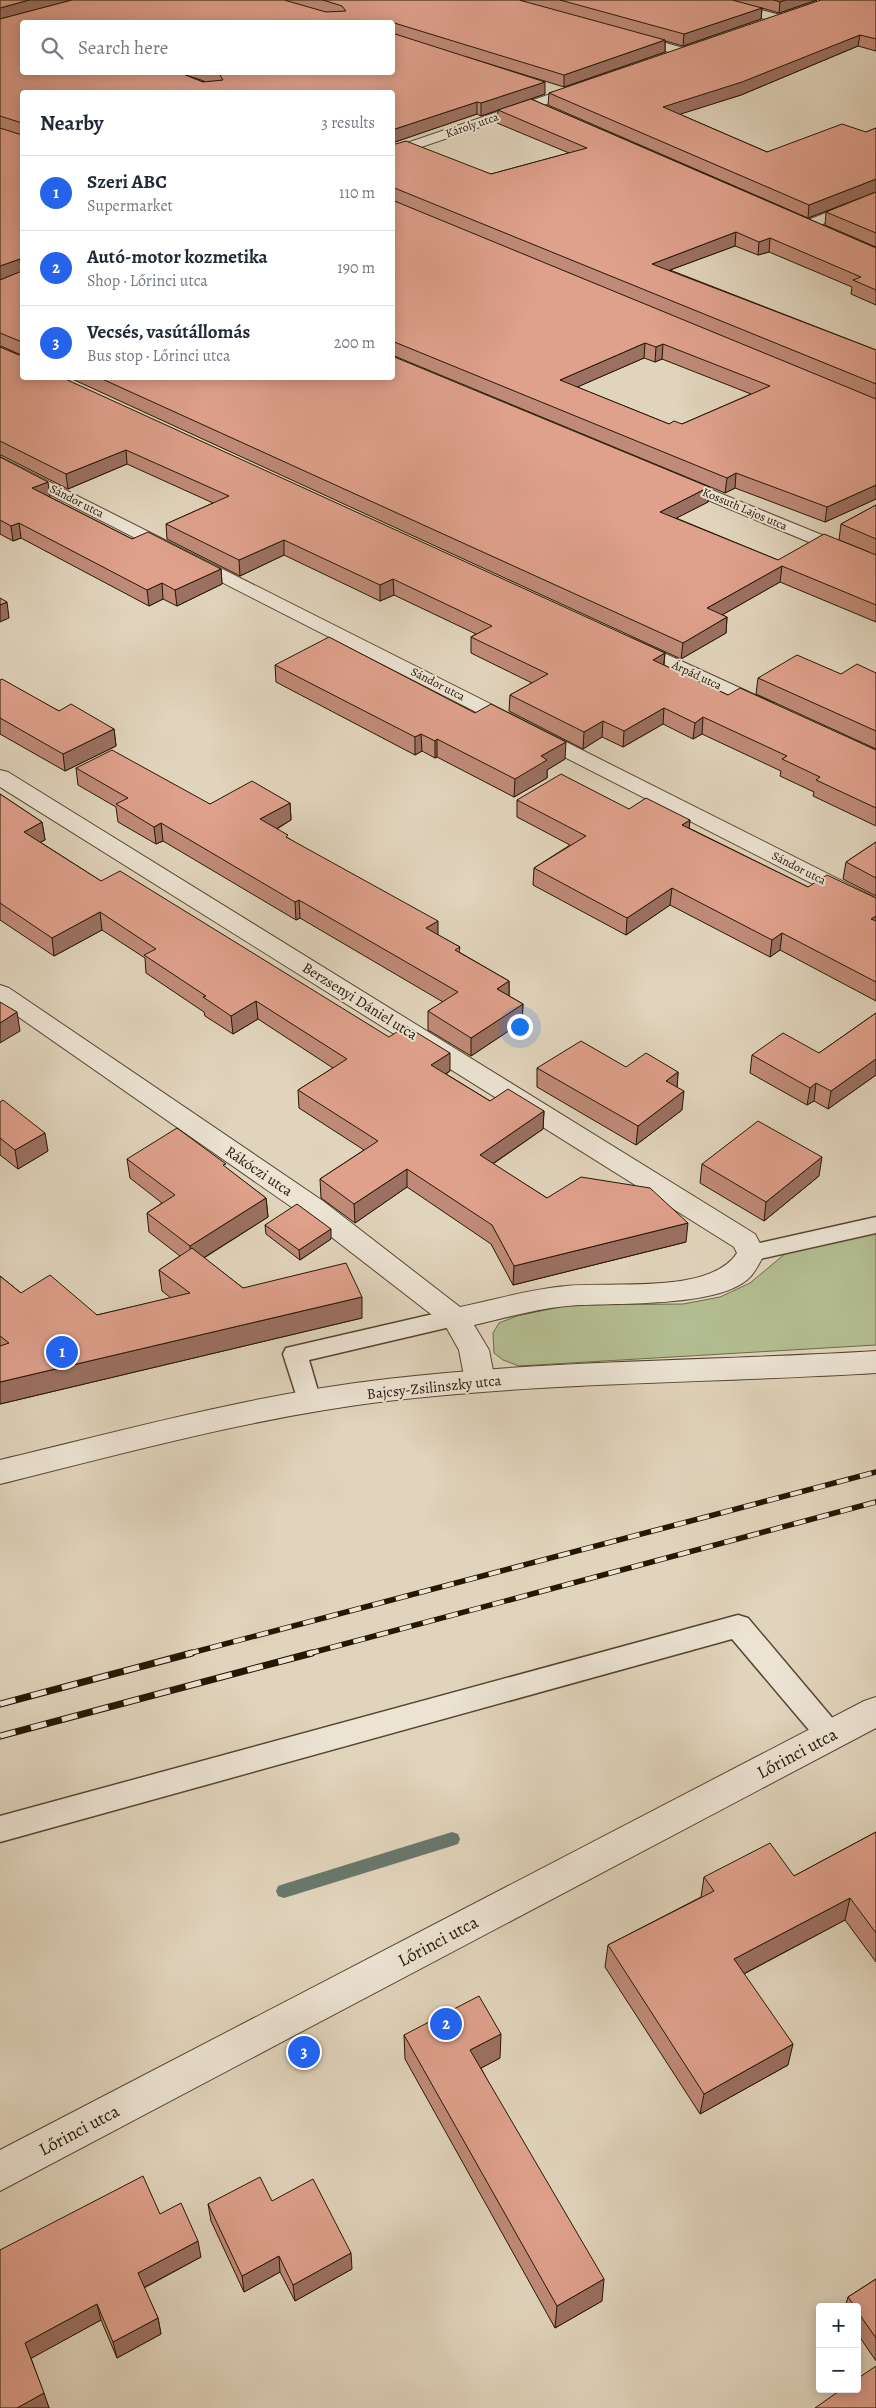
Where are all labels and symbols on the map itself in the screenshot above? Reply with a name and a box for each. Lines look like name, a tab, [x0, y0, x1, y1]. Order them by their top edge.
street label: Károly utca	[443, 108, 501, 142]
street label: Sándor utca	[47, 481, 107, 522]
street label: Kossuth Lajos utca	[700, 484, 790, 534]
street label: Árpád utca	[669, 656, 725, 694]
street label: Sándor utca	[408, 664, 468, 705]
street label: Sándor utca	[769, 848, 829, 889]
street label: Berzsenyi Dániel utca	[299, 957, 421, 1045]
your location	[507, 1014, 533, 1040]
street label: Rákóczi utca	[221, 1141, 297, 1201]
pin: 1	[46, 1333, 78, 1371]
street label: Bajcsy-Zsilinszky utca	[366, 1370, 502, 1404]
street label: Lőrinci utca	[753, 1722, 842, 1784]
street label: Lőrinci utca	[394, 1910, 483, 1972]
pin: 2	[430, 2005, 462, 2043]
pin: 3	[288, 2033, 320, 2071]
street label: Lőrinci utca	[35, 2099, 124, 2161]

